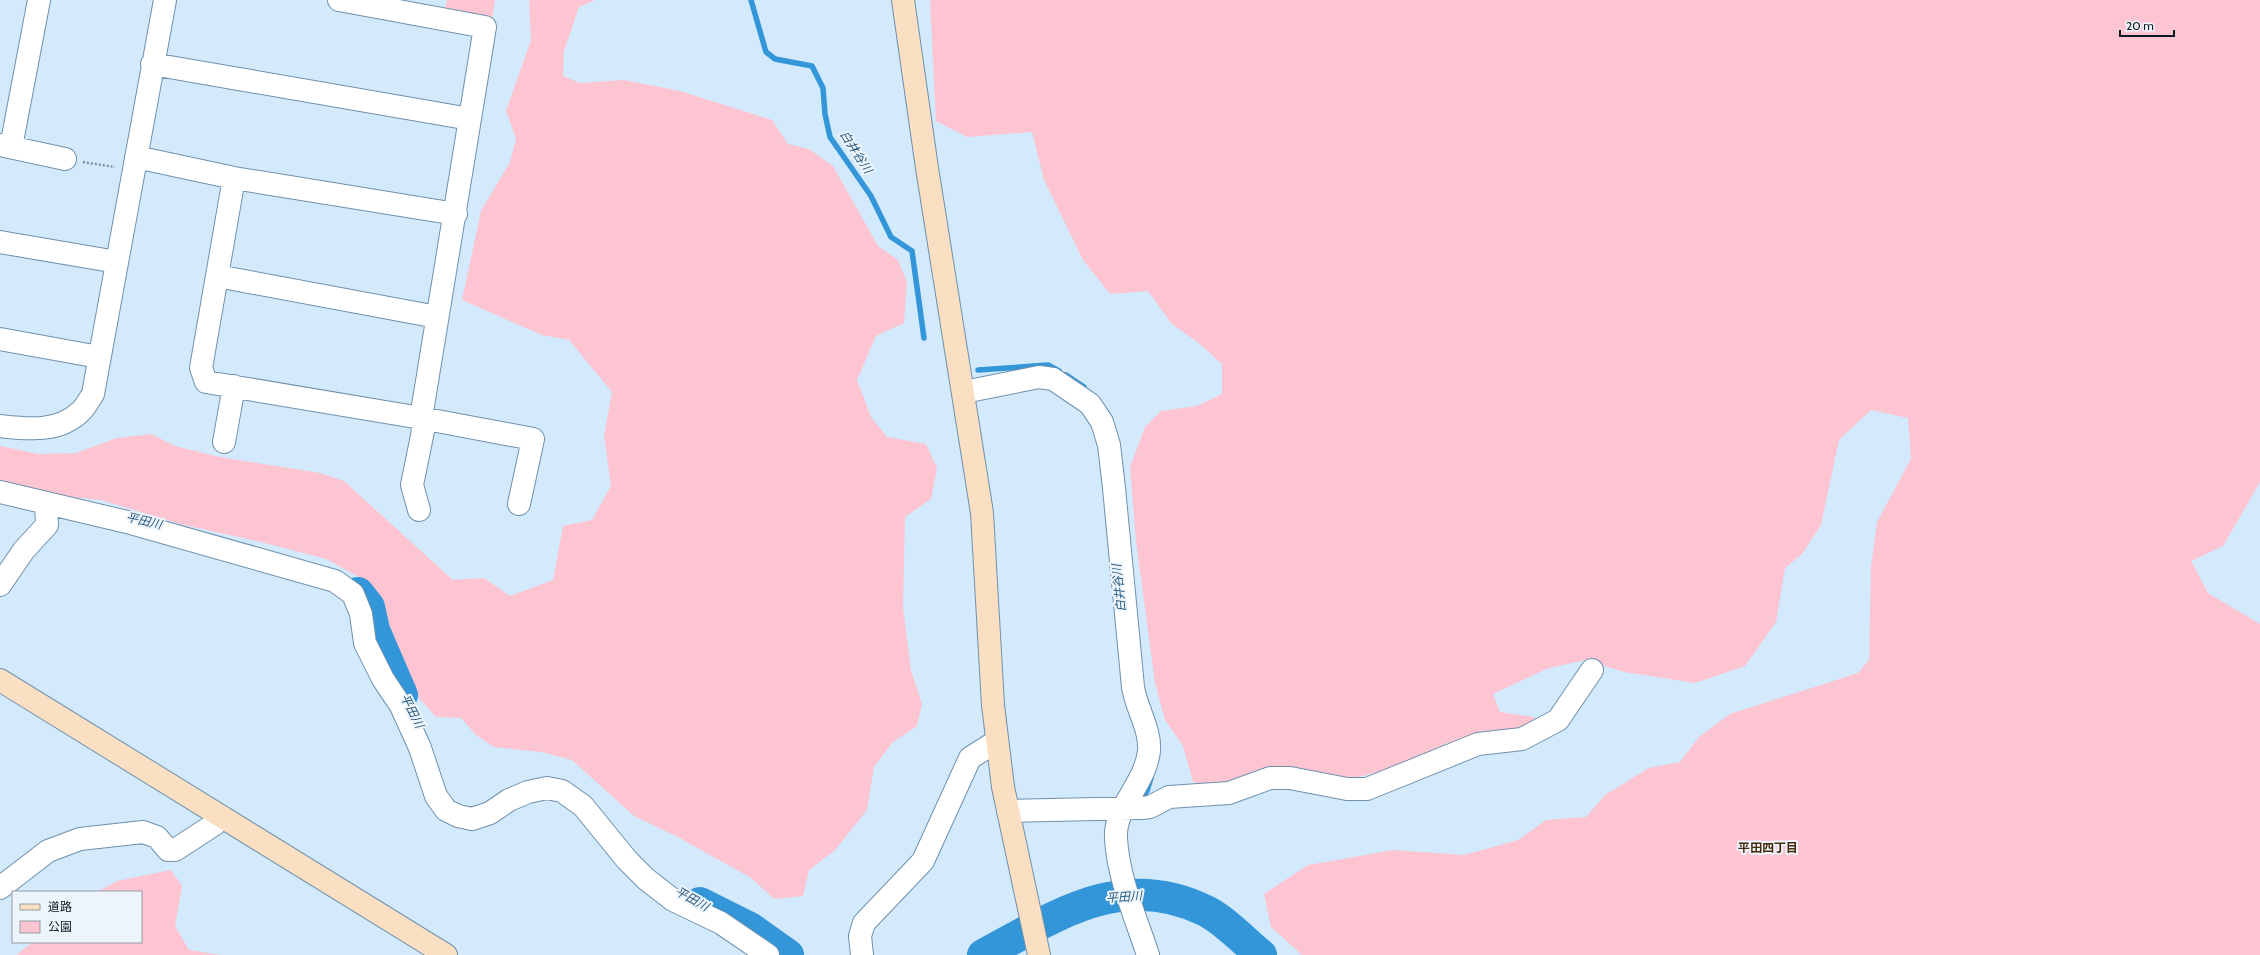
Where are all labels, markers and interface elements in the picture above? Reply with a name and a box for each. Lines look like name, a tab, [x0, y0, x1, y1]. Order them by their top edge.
scale bar	[2120, 12, 2174, 38]
text: 20 m	[2126, 18, 2154, 33]
water label: 白井谷川	[837, 128, 877, 178]
water label: 平田川	[125, 509, 165, 532]
water label: 白井谷川	[1108, 561, 1128, 613]
water label: 平田川	[398, 691, 428, 732]
district label: 平田四丁目	[1738, 840, 1798, 855]
water label: 平田川	[673, 883, 713, 915]
water label: 平田川	[1105, 888, 1144, 905]
legend	[12, 891, 142, 943]
text: 道路	[48, 899, 72, 914]
text: 公園	[48, 919, 72, 934]

